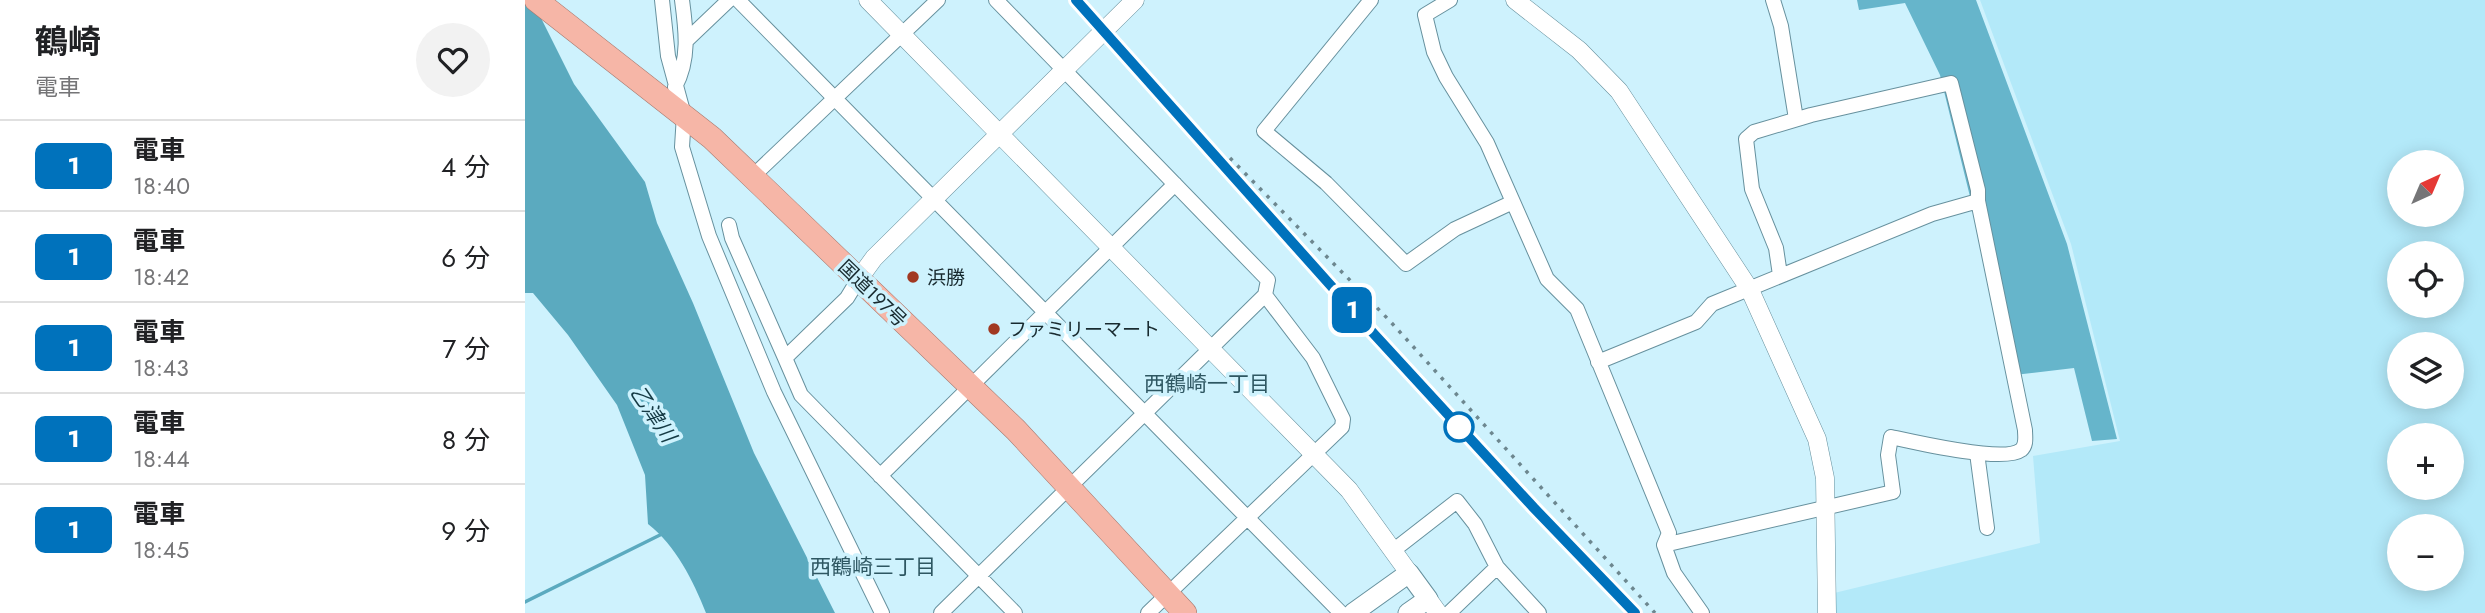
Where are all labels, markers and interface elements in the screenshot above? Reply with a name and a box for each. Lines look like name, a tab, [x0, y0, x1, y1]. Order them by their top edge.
text: 鶴崎	[35, 18, 101, 65]
button: heart	[416, 23, 490, 97]
text: 電車	[35, 70, 81, 104]
text: 電車	[133, 131, 185, 169]
text: 1	[67, 148, 80, 183]
text: 4 分	[441, 148, 490, 186]
north arrow	[2387, 150, 2464, 228]
map controls	[2387, 150, 2464, 591]
text: 18:40	[133, 169, 190, 203]
text: 電車	[133, 222, 185, 260]
text: 1	[67, 239, 80, 274]
text: 6 分	[441, 239, 490, 277]
button: locate	[2387, 241, 2464, 318]
street label: 国道197号	[832, 254, 913, 333]
text: 18:42	[133, 260, 189, 294]
place label: 浜勝	[927, 264, 965, 291]
marker: 浜勝	[905, 269, 921, 285]
line badge: 1	[1329, 287, 1375, 333]
text: 1	[1346, 292, 1358, 327]
text: 電車	[133, 313, 185, 351]
place label: ファミリーマート	[1008, 316, 1160, 343]
marker: ファミリーマート	[986, 321, 1002, 337]
text: 1	[67, 330, 80, 365]
text: 7 分	[443, 330, 490, 368]
button: layers	[2387, 332, 2464, 409]
text: 18:43	[133, 351, 189, 385]
district label: 西鶴崎一丁目	[1144, 369, 1270, 399]
water label: 乙津川	[623, 379, 684, 450]
text: 電車	[133, 404, 185, 442]
unlabelled marker	[1444, 412, 1474, 442]
text: 1	[67, 421, 80, 456]
text: 8 分	[442, 421, 490, 459]
button: +	[2387, 423, 2464, 500]
text: 18:44	[133, 442, 190, 476]
text: 電車	[133, 495, 185, 533]
text: 1	[67, 512, 80, 547]
text: 9 分	[441, 512, 490, 550]
button: −	[2387, 514, 2464, 591]
text: 18:45	[133, 533, 189, 567]
district label: 西鶴崎三丁目	[810, 552, 936, 582]

